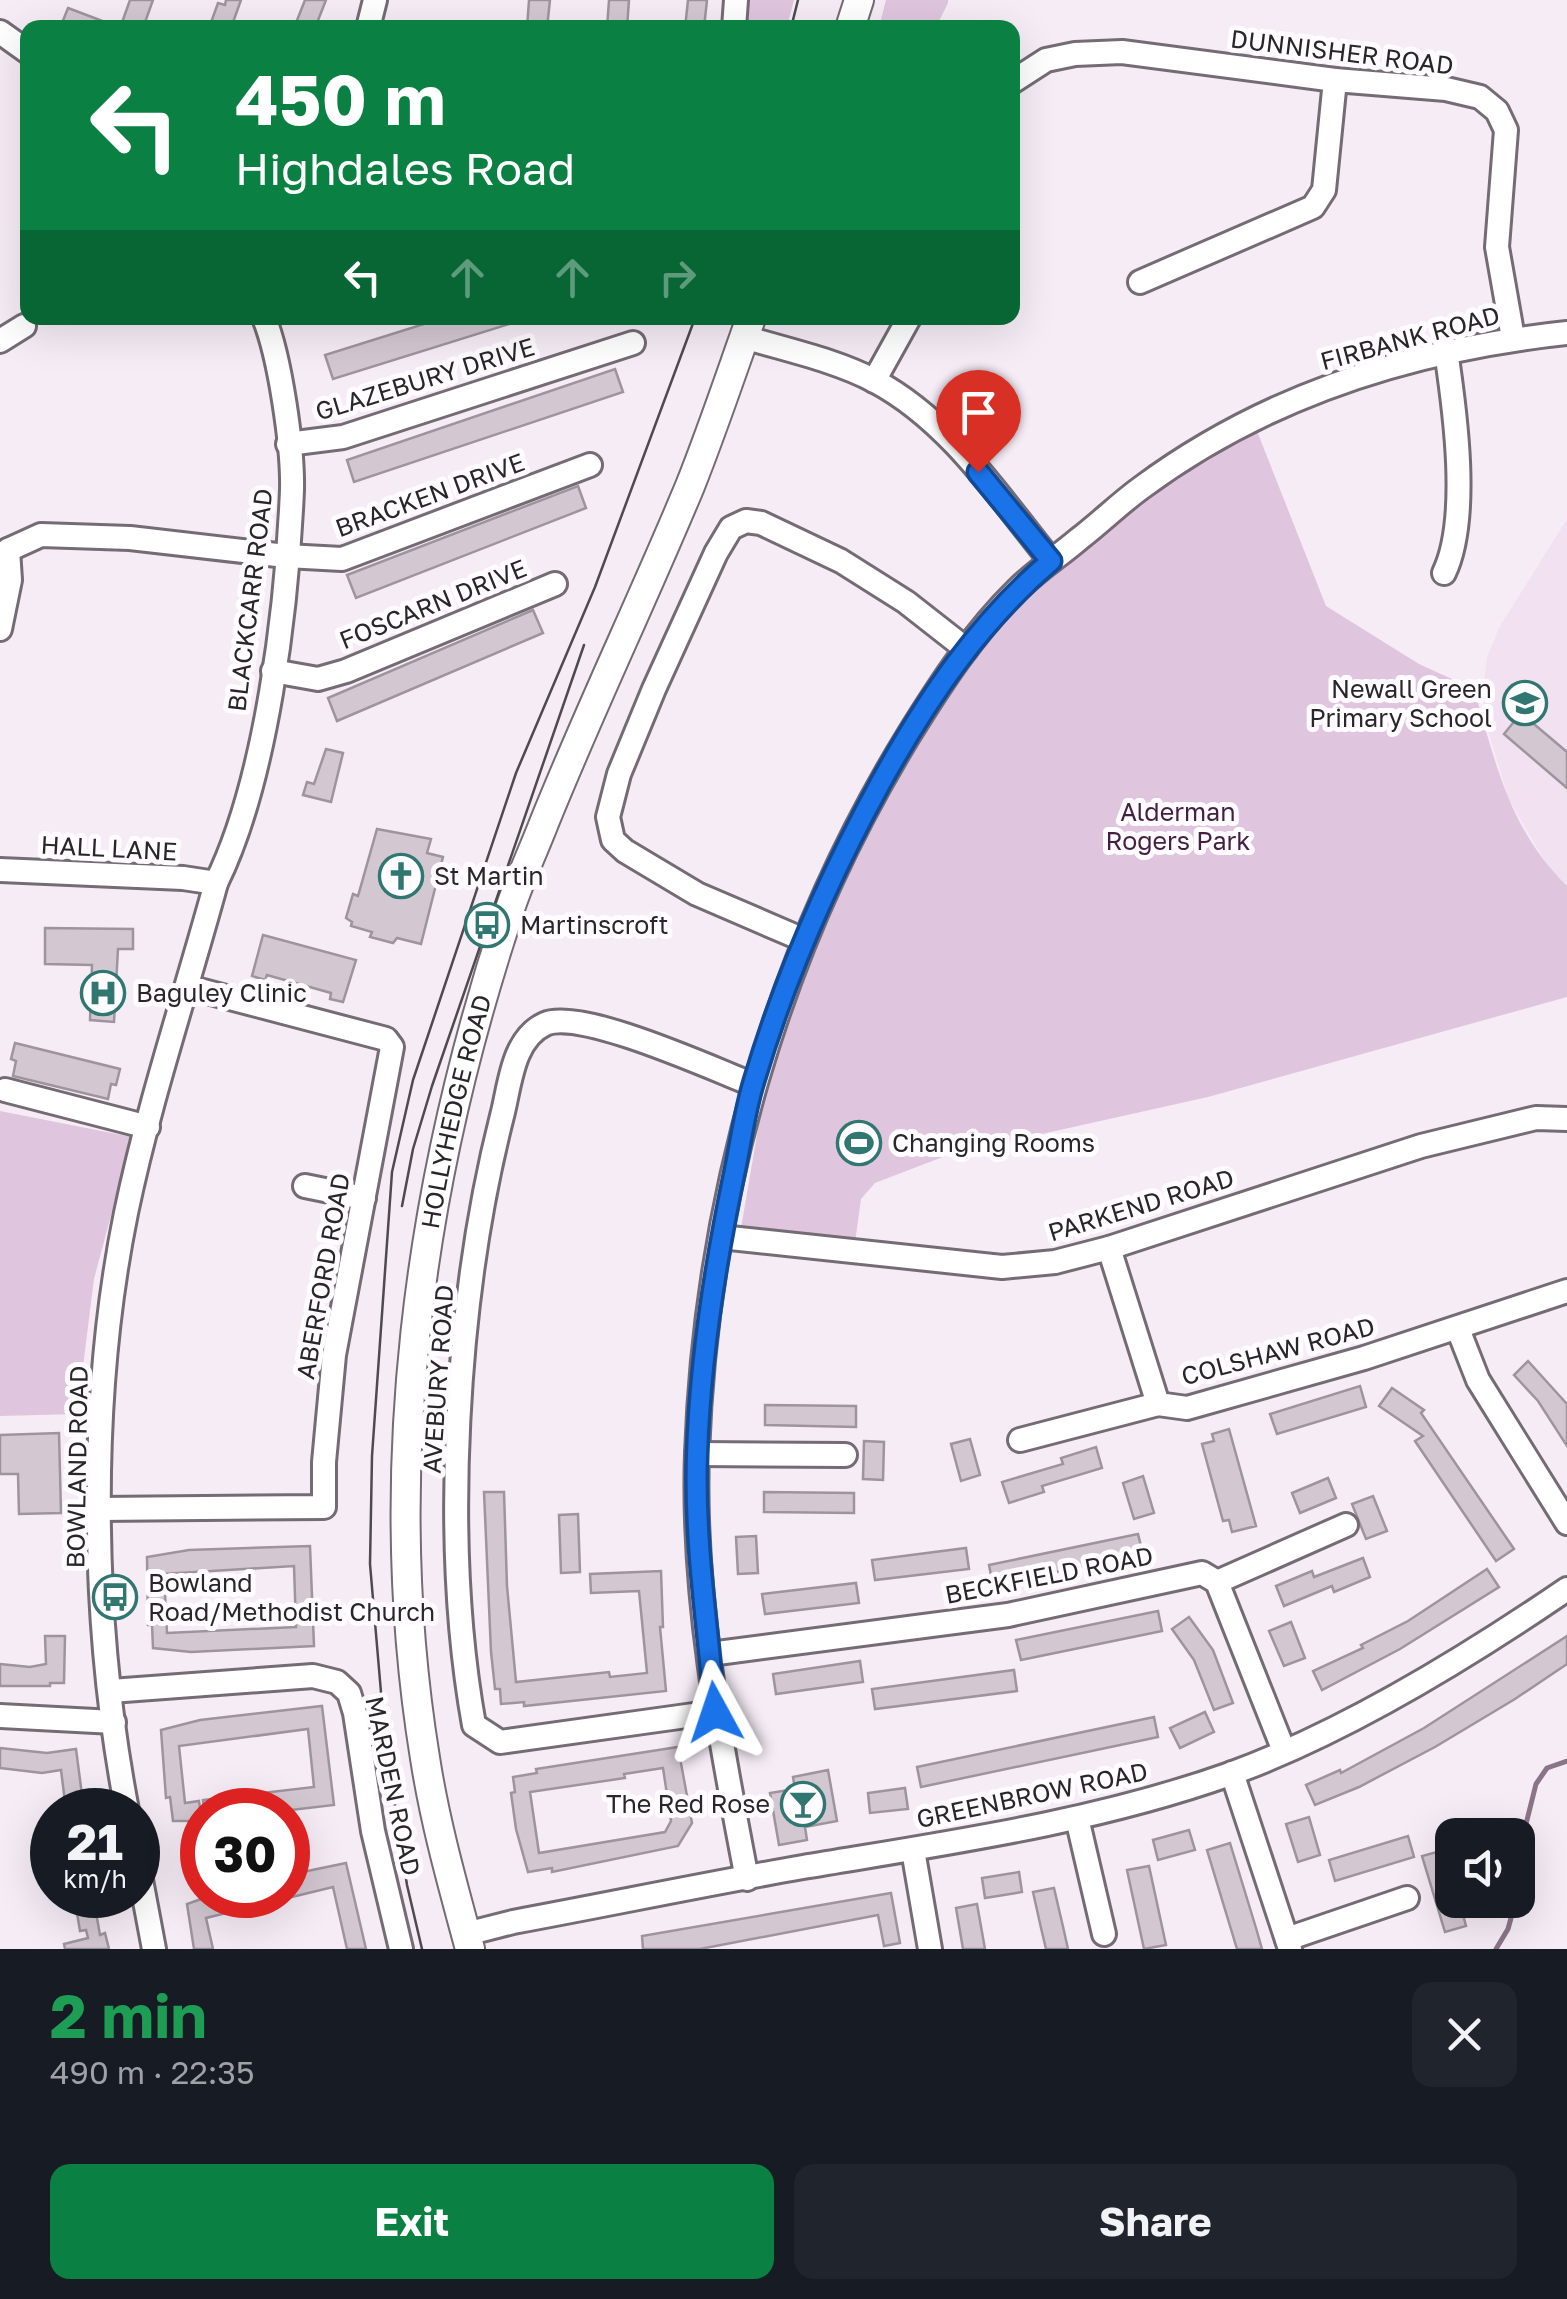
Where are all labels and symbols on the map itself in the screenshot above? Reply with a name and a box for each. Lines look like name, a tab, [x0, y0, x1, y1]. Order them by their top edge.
street label: DUNNISHER ROAD	[1229, 22, 1455, 81]
street label: FIRBANK ROAD	[1317, 299, 1503, 376]
street label: GLAZEBURY DRIVE	[312, 330, 538, 427]
pin	[936, 370, 1021, 473]
street label: BRACKEN DRIVE	[331, 446, 529, 543]
street label: BLACKCARR ROAD	[220, 487, 279, 713]
street label: FOSCARN DRIVE	[335, 552, 531, 655]
place label: Newall Green Primary School	[1309, 673, 1492, 733]
school or university icon: Newall Green Primary School	[1502, 680, 1548, 726]
park label: Alderman Rogers Park	[1105, 796, 1251, 856]
street label: HALL LANE	[40, 828, 178, 867]
church icon: St Martin	[378, 853, 424, 899]
place label: St Martin	[434, 860, 544, 891]
bus stop icon: Martinscroft	[464, 902, 510, 948]
place label: Martinscroft	[520, 909, 668, 940]
hospital icon: Baguley Clinic	[80, 970, 126, 1016]
place label: Baguley Clinic	[136, 977, 307, 1008]
street label: HOLLYHEDGE ROAD	[414, 991, 497, 1231]
sports icon: Changing Rooms	[836, 1120, 882, 1166]
place label: Changing Rooms	[892, 1127, 1095, 1158]
street label: PARKEND ROAD	[1044, 1162, 1237, 1248]
street label: ABERFORD ROAD	[289, 1170, 356, 1382]
street label: AVEBURY ROAD	[415, 1283, 460, 1474]
street label: COLSHAW ROAD	[1178, 1310, 1378, 1391]
street label: BOWLAND ROAD	[59, 1365, 94, 1569]
street label: BECKFIELD ROAD	[942, 1539, 1156, 1610]
place label: Bowland Road/Methodist Church	[148, 1567, 435, 1627]
bus stop icon: Bowland Road/Methodist Church	[92, 1574, 138, 1620]
position arrow	[663, 1660, 767, 1764]
street label: MARDEN ROAD	[359, 1693, 428, 1878]
street label: GREENBROW ROAD	[913, 1755, 1150, 1834]
bar icon: The Red Rose	[780, 1781, 826, 1827]
speed limit sign: 30	[180, 1788, 310, 1918]
place label: The Red Rose	[606, 1788, 770, 1819]

